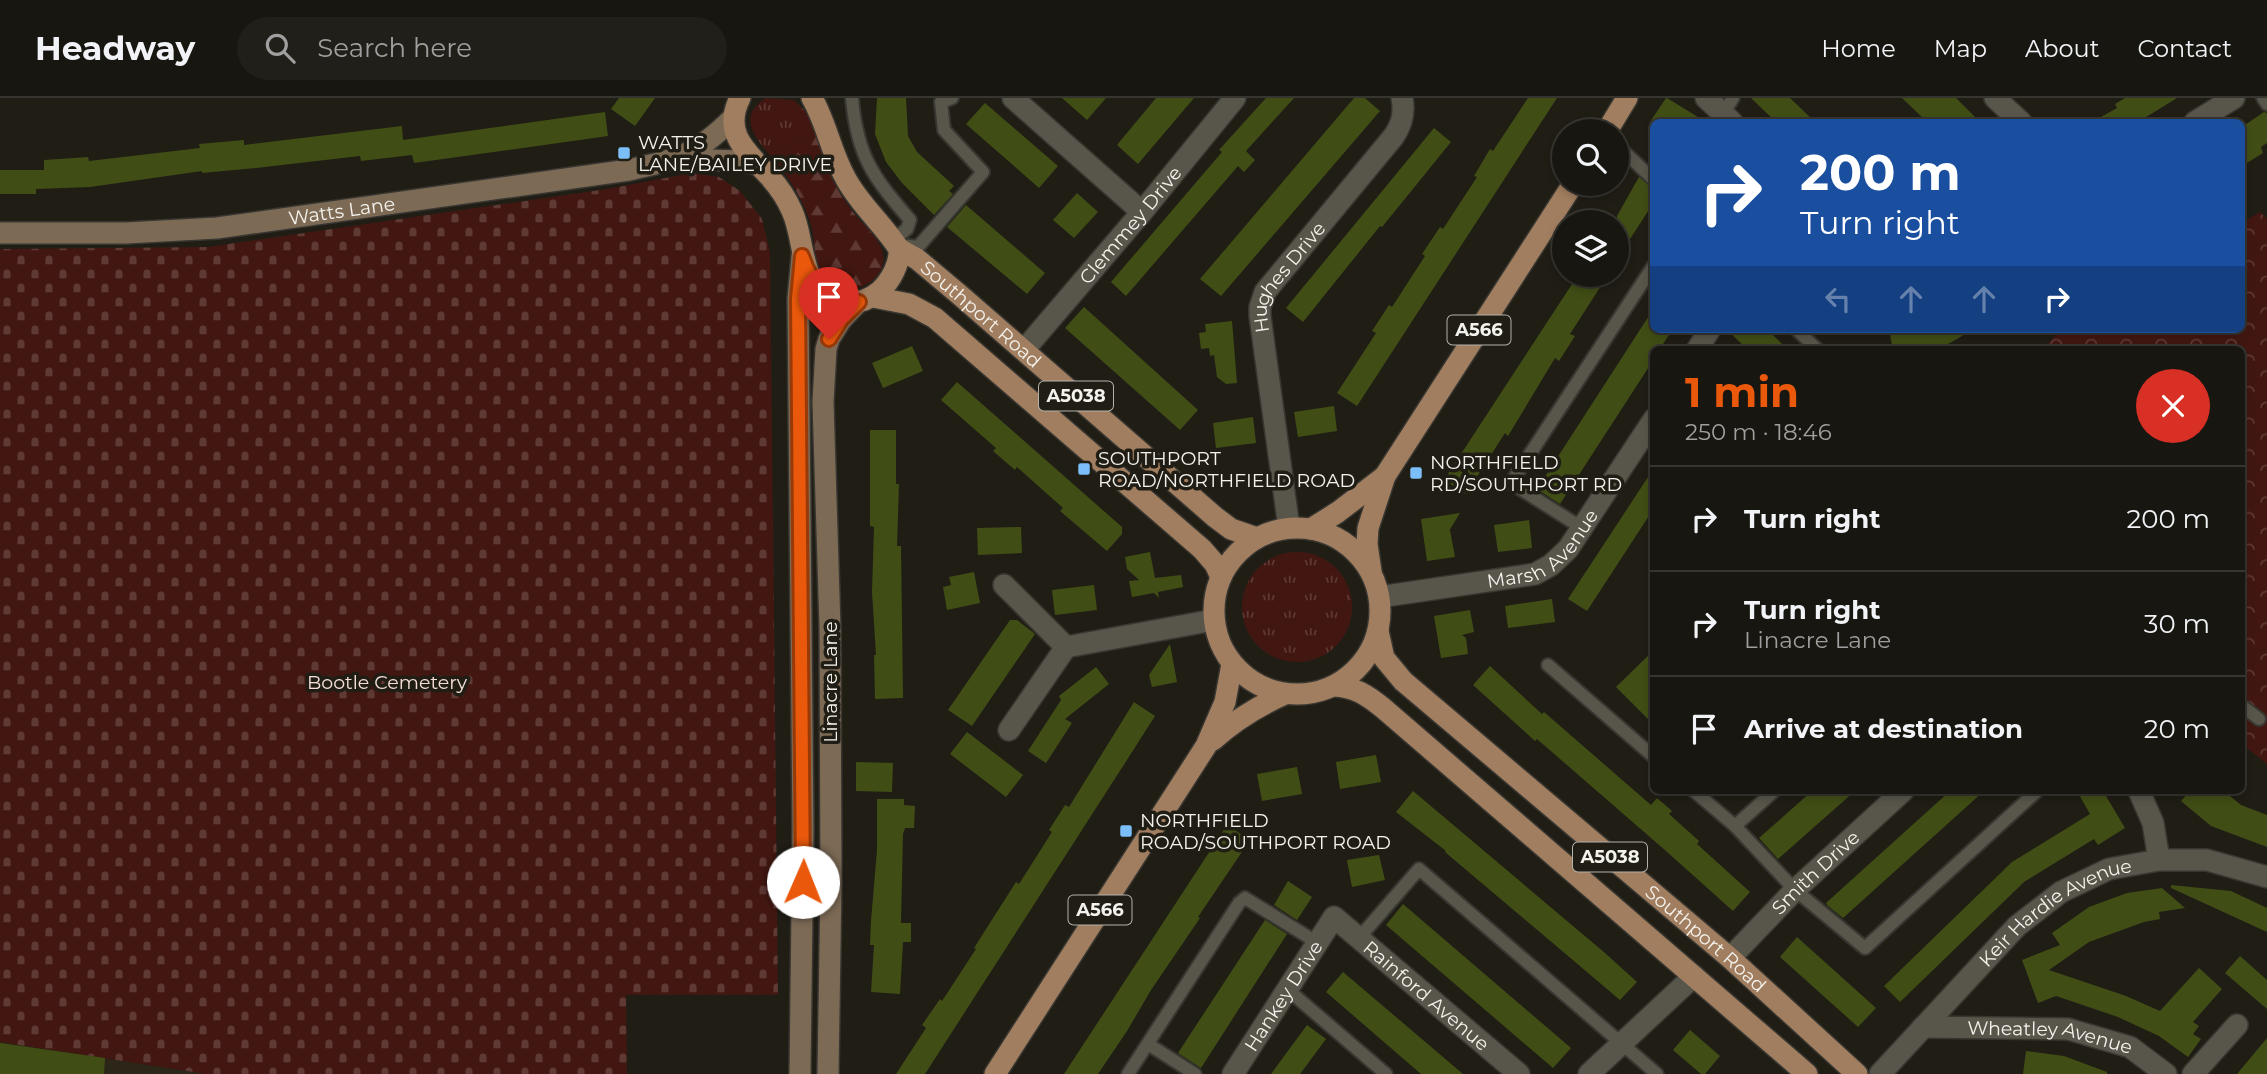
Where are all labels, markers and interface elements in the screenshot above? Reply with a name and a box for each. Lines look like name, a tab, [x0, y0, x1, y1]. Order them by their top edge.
search box	[237, 17, 727, 80]
text: Headway	[35, 28, 195, 68]
icon: search	[261, 29, 299, 67]
text: Search here	[317, 32, 472, 64]
text: Home	[1821, 34, 1896, 63]
text: Map	[1934, 34, 1987, 63]
text: About	[2025, 34, 2099, 63]
text: Contact	[2137, 34, 2232, 63]
map controls	[1552, 119, 1629, 287]
button: search	[1552, 119, 1629, 196]
place label: WATTS LANE/BAILEY DRIVE	[638, 131, 832, 176]
text: 200 m	[1800, 143, 1961, 202]
marker: WATTS LANE/BAILEY DRIVE	[616, 145, 632, 161]
icon: right	[1685, 147, 1776, 238]
street label: Clemmey Drive	[1074, 161, 1186, 289]
street label: Watts Lane	[287, 192, 396, 229]
text: Turn right	[1800, 203, 1960, 242]
button: layers	[1552, 210, 1629, 287]
street label: Hughes Drive	[1249, 217, 1330, 334]
street label: Southport Road	[916, 256, 1046, 372]
pin	[799, 267, 859, 339]
icon: arrive	[810, 278, 848, 316]
icon: left	[1819, 280, 1857, 318]
icon: ahead	[1892, 280, 1930, 318]
icon: ahead	[1965, 280, 2003, 318]
icon: right	[2038, 280, 2076, 318]
road number: A566	[1448, 316, 1510, 344]
text: 1 min	[1685, 366, 1799, 418]
button: close	[2136, 369, 2210, 443]
road number: A5038	[1039, 382, 1113, 410]
text: 250 m · 18:46	[1685, 418, 1832, 446]
place label: SOUTHPORT ROAD/NORTHFIELD ROAD	[1098, 447, 1355, 492]
place label: NORTHFIELD RD/SOUTHPORT RD	[1430, 451, 1622, 496]
marker: SOUTHPORT ROAD/NORTHFIELD ROAD	[1076, 461, 1092, 477]
marker: NORTHFIELD RD/SOUTHPORT RD	[1408, 465, 1424, 481]
icon: right	[1685, 500, 1723, 538]
text: Turn right	[1744, 503, 1880, 535]
text: 200 m	[2126, 503, 2210, 535]
street label: Marsh Avenue	[1485, 505, 1603, 592]
text: Turn right	[1744, 594, 1880, 626]
icon: right	[1685, 605, 1723, 643]
text: 30 m	[2144, 608, 2210, 640]
street label: Linacre Lane	[819, 621, 842, 743]
text: Linacre Lane	[1744, 626, 1891, 654]
park label: Bootle Cemetery	[307, 671, 468, 694]
icon: arrive	[1685, 710, 1723, 748]
text: Arrive at destination	[1744, 713, 2023, 745]
text: 20 m	[2144, 713, 2210, 745]
place label: NORTHFIELD ROAD/SOUTHPORT ROAD	[1140, 809, 1391, 854]
marker: NORTHFIELD ROAD/SOUTHPORT ROAD	[1118, 823, 1134, 839]
street label: Smith Drive	[1767, 825, 1864, 919]
road number: A5038	[1573, 842, 1647, 872]
position arrow	[766, 845, 840, 919]
street label: Keir Hardie Avenue	[1974, 854, 2133, 971]
street label: Southport Road	[1641, 880, 1771, 997]
road number: A566	[1068, 896, 1132, 924]
street label: Hankey Drive	[1239, 936, 1327, 1055]
street label: Rainford Avenue	[1359, 936, 1494, 1055]
street label: Wheatley Avenue	[1967, 1016, 2135, 1059]

